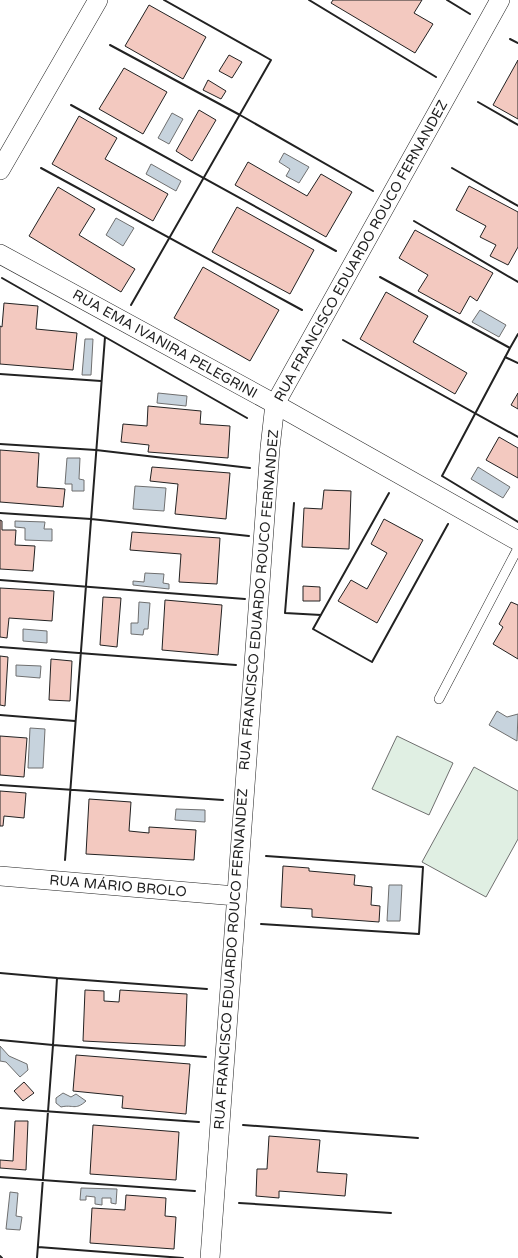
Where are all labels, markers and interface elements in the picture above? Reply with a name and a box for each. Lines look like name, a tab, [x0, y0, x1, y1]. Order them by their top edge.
street label: RUA FRANCISCO EDUARDO ROUCO FERNANDEZ	[271, 97, 451, 405]
street label: RUA EMA IVANIRA PELEGRINI	[70, 286, 260, 402]
street label: RUA FRANCISCO EDUARDO ROUCO FERNANDEZ	[236, 429, 282, 771]
street label: RUA FRANCISCO EDUARDO ROUCO FERNANDEZ	[211, 788, 251, 1130]
street label: RUA MÁRIO BROLO	[49, 872, 187, 900]

